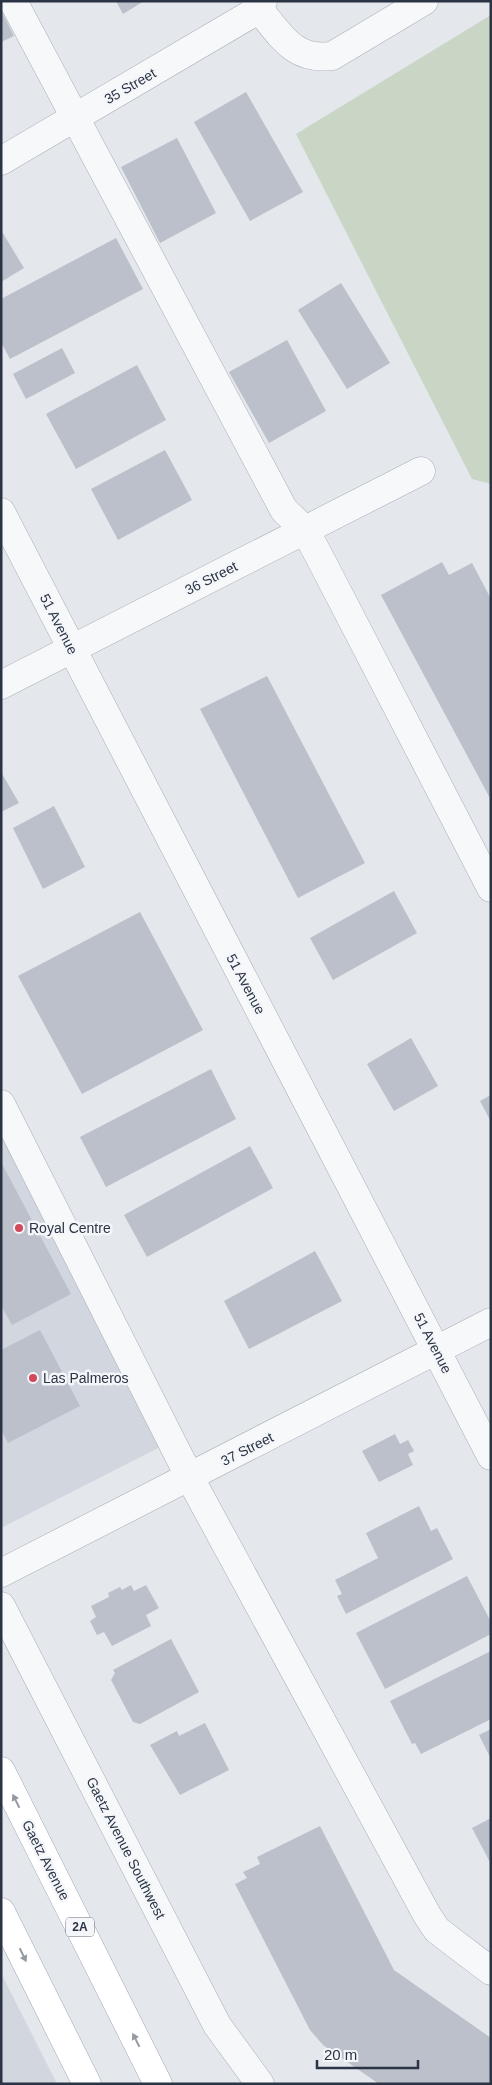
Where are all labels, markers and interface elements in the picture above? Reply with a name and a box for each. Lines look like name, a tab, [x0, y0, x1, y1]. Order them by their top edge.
street label: 35 Street	[101, 65, 159, 107]
street label: 36 Street	[182, 558, 240, 598]
street label: 51 Avenue	[37, 591, 81, 657]
street label: 51 Avenue	[223, 951, 269, 1017]
place label: Royal Centre	[29, 1220, 111, 1236]
marker: Royal Centre	[13, 1222, 25, 1234]
street label: 51 Avenue	[411, 1310, 455, 1376]
place label: Las Palmeros	[43, 1370, 129, 1386]
marker: Las Palmeros	[27, 1372, 39, 1384]
street label: 37 Street	[218, 1429, 276, 1469]
street label: Gaetz Avenue Southwest	[83, 1774, 169, 1922]
one-way arrow	[12, 1794, 20, 1808]
street label: Gaetz Avenue	[19, 1817, 73, 1903]
road number: 2A	[66, 1918, 94, 1936]
one-way arrow	[19, 1948, 27, 1962]
one-way arrow	[132, 2033, 140, 2047]
scale bar	[317, 2038, 418, 2070]
text: 20 m	[324, 2046, 357, 2063]

